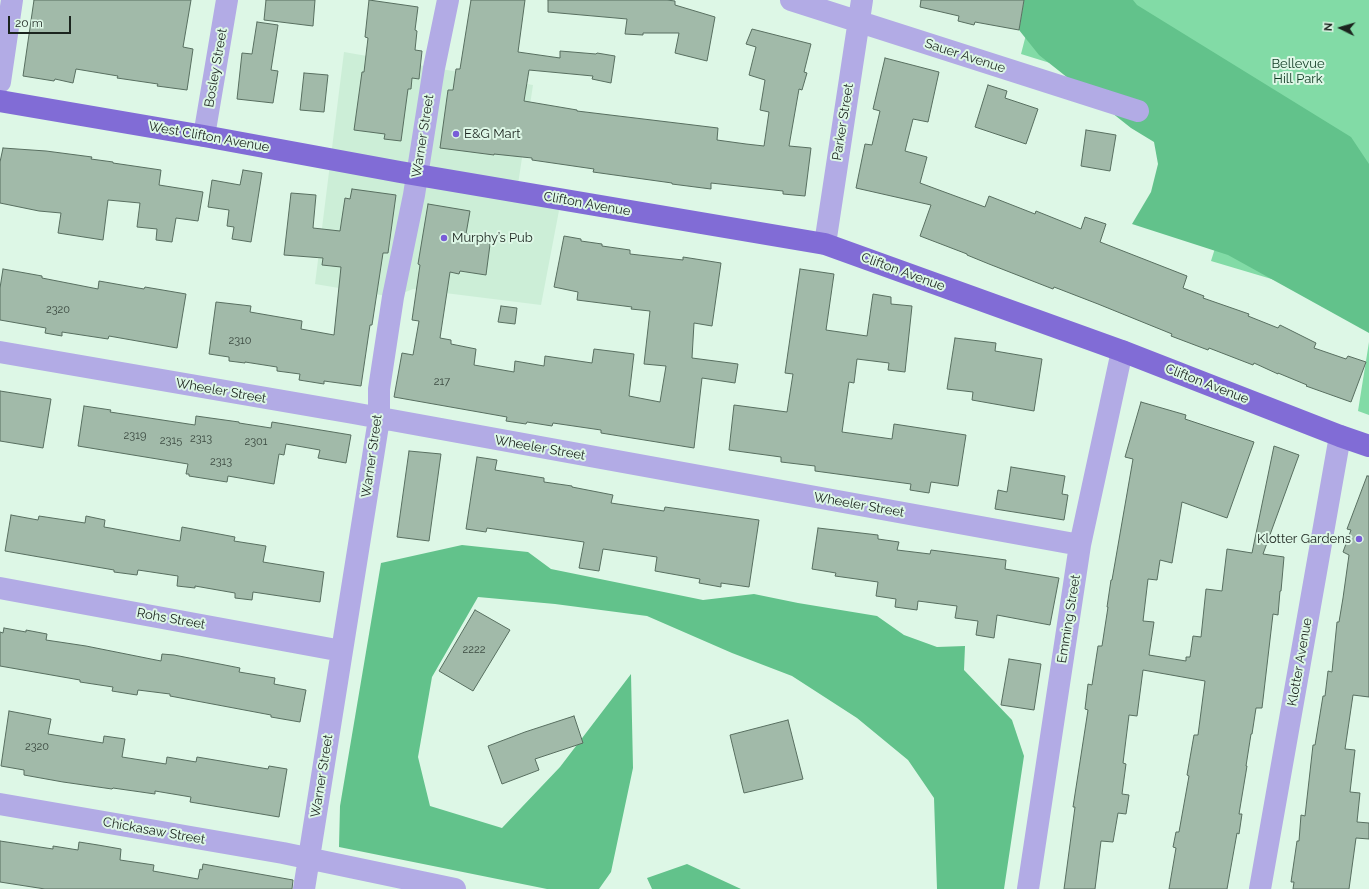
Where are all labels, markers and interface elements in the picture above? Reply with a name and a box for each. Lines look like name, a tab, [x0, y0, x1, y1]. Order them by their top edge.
scale bar	[10, 8, 73, 34]
north arrow	[1321, 8, 1361, 48]
text: 20 m	[15, 16, 43, 30]
text: N	[1322, 22, 1335, 32]
street label: Bosley Street	[201, 27, 231, 109]
street label: Sauer Avenue	[923, 36, 1007, 76]
park label: Bellevue Hill Park	[1271, 56, 1325, 87]
street label: Parker Street	[829, 82, 857, 162]
street label: Warner Street	[409, 93, 437, 179]
street label: West Clifton Avenue	[147, 119, 271, 155]
place label: E&G Mart	[464, 126, 521, 142]
marker: E&G Mart	[451, 129, 461, 139]
street label: Clifton Avenue	[542, 189, 632, 219]
place label: Murphy’s Pub	[452, 230, 533, 246]
marker: Murphy’s Pub	[439, 233, 449, 243]
street label: Clifton Avenue	[859, 250, 947, 294]
house number: 2320	[46, 303, 70, 317]
house number: 2310	[228, 334, 252, 348]
street label: Clifton Avenue	[1163, 361, 1251, 407]
street label: Wheeler Street	[175, 375, 267, 407]
house number: 217	[434, 375, 450, 389]
street label: Warner Street	[358, 413, 386, 499]
house number: 2319	[124, 429, 146, 443]
house number: 2313	[190, 432, 212, 446]
street label: Wheeler Street	[494, 432, 586, 464]
house number: 2315	[160, 434, 182, 448]
house number: 2301	[244, 435, 268, 449]
house number: 2313	[210, 455, 232, 469]
street label: Wheeler Street	[813, 489, 905, 521]
place label: Klotter Gardens	[1257, 531, 1351, 547]
marker: Klotter Gardens	[1354, 534, 1364, 544]
street label: Emming Street	[1054, 574, 1084, 664]
street label: Rohs Street	[136, 605, 206, 633]
street label: Klotter Avenue	[1285, 617, 1315, 707]
house number: 2222	[463, 643, 485, 657]
street label: Warner Street	[308, 733, 336, 819]
house number: 2320	[25, 740, 49, 754]
street label: Chickasaw Street	[102, 814, 206, 848]

